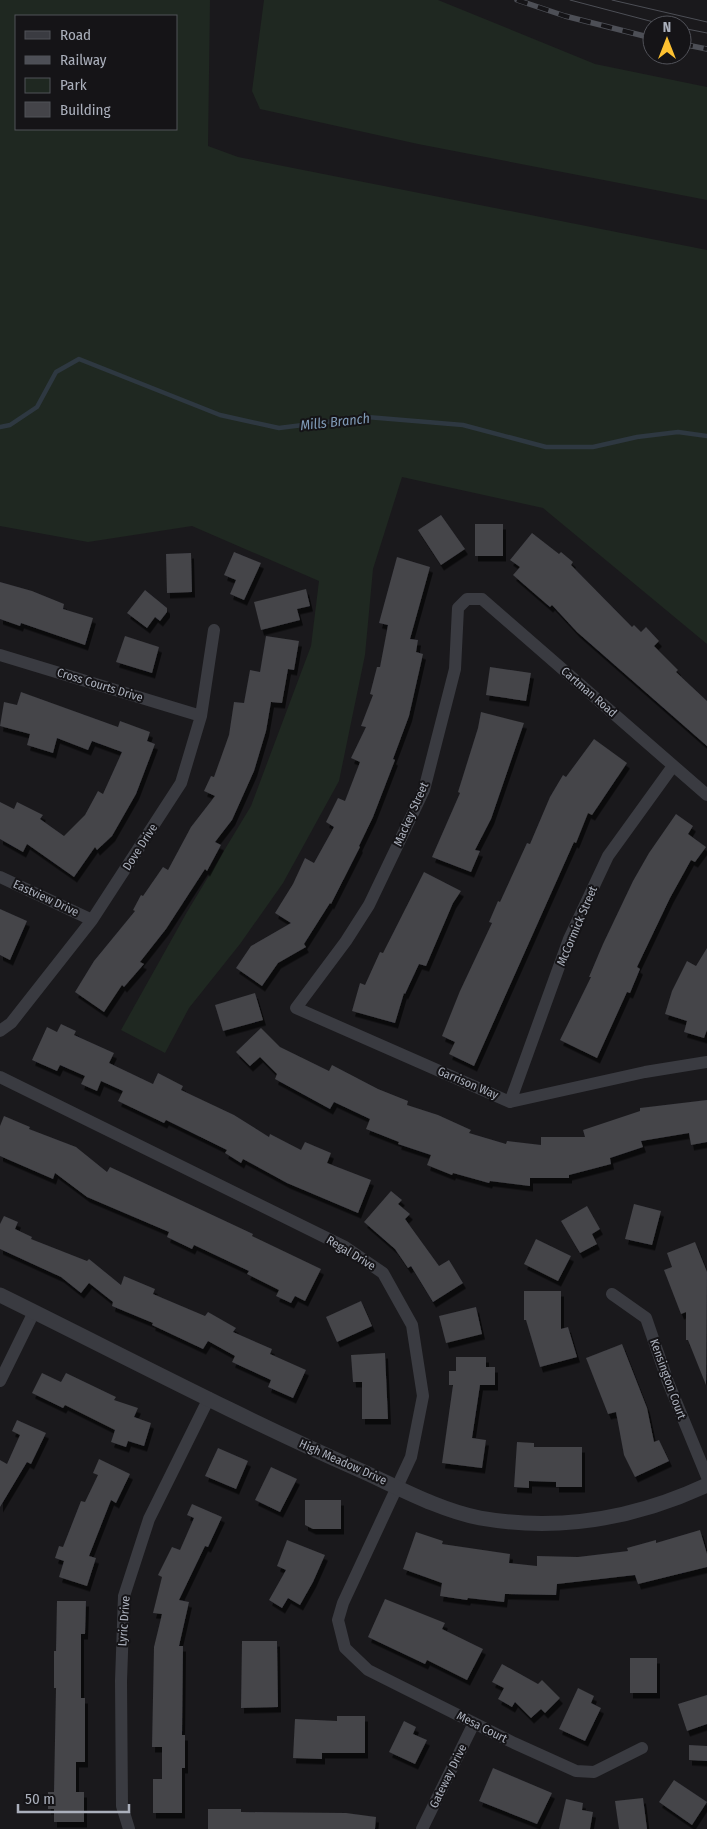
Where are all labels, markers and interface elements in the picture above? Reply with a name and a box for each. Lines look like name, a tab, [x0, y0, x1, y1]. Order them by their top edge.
legend	[15, 15, 178, 130]
north arrow	[642, 15, 692, 65]
text: N	[663, 19, 671, 36]
text: Road	[60, 26, 91, 44]
text: Railway	[60, 51, 107, 69]
text: Park	[60, 76, 87, 94]
text: Building	[60, 101, 111, 119]
water label: Mills Branch	[299, 410, 371, 434]
street label: Cartman Road	[558, 664, 620, 720]
street label: Cross Courts Drive	[55, 665, 145, 705]
street label: Mackey Street	[391, 780, 431, 848]
street label: Dove Drive	[120, 821, 160, 873]
street label: Eastview Drive	[11, 877, 81, 919]
street label: McCormick Street	[554, 884, 600, 968]
street label: Garrison Way	[436, 1064, 501, 1102]
street label: Regal Drive	[324, 1233, 378, 1273]
street label: Kensington Court	[647, 1337, 689, 1421]
street label: High Meadow Drive	[297, 1436, 389, 1488]
street label: Lyric Drive	[115, 1595, 133, 1647]
street label: Mesa Court	[454, 1708, 510, 1746]
street label: Gateway Drive	[426, 1742, 470, 1810]
scale bar	[18, 1782, 129, 1814]
text: 50 m	[25, 1790, 55, 1808]

